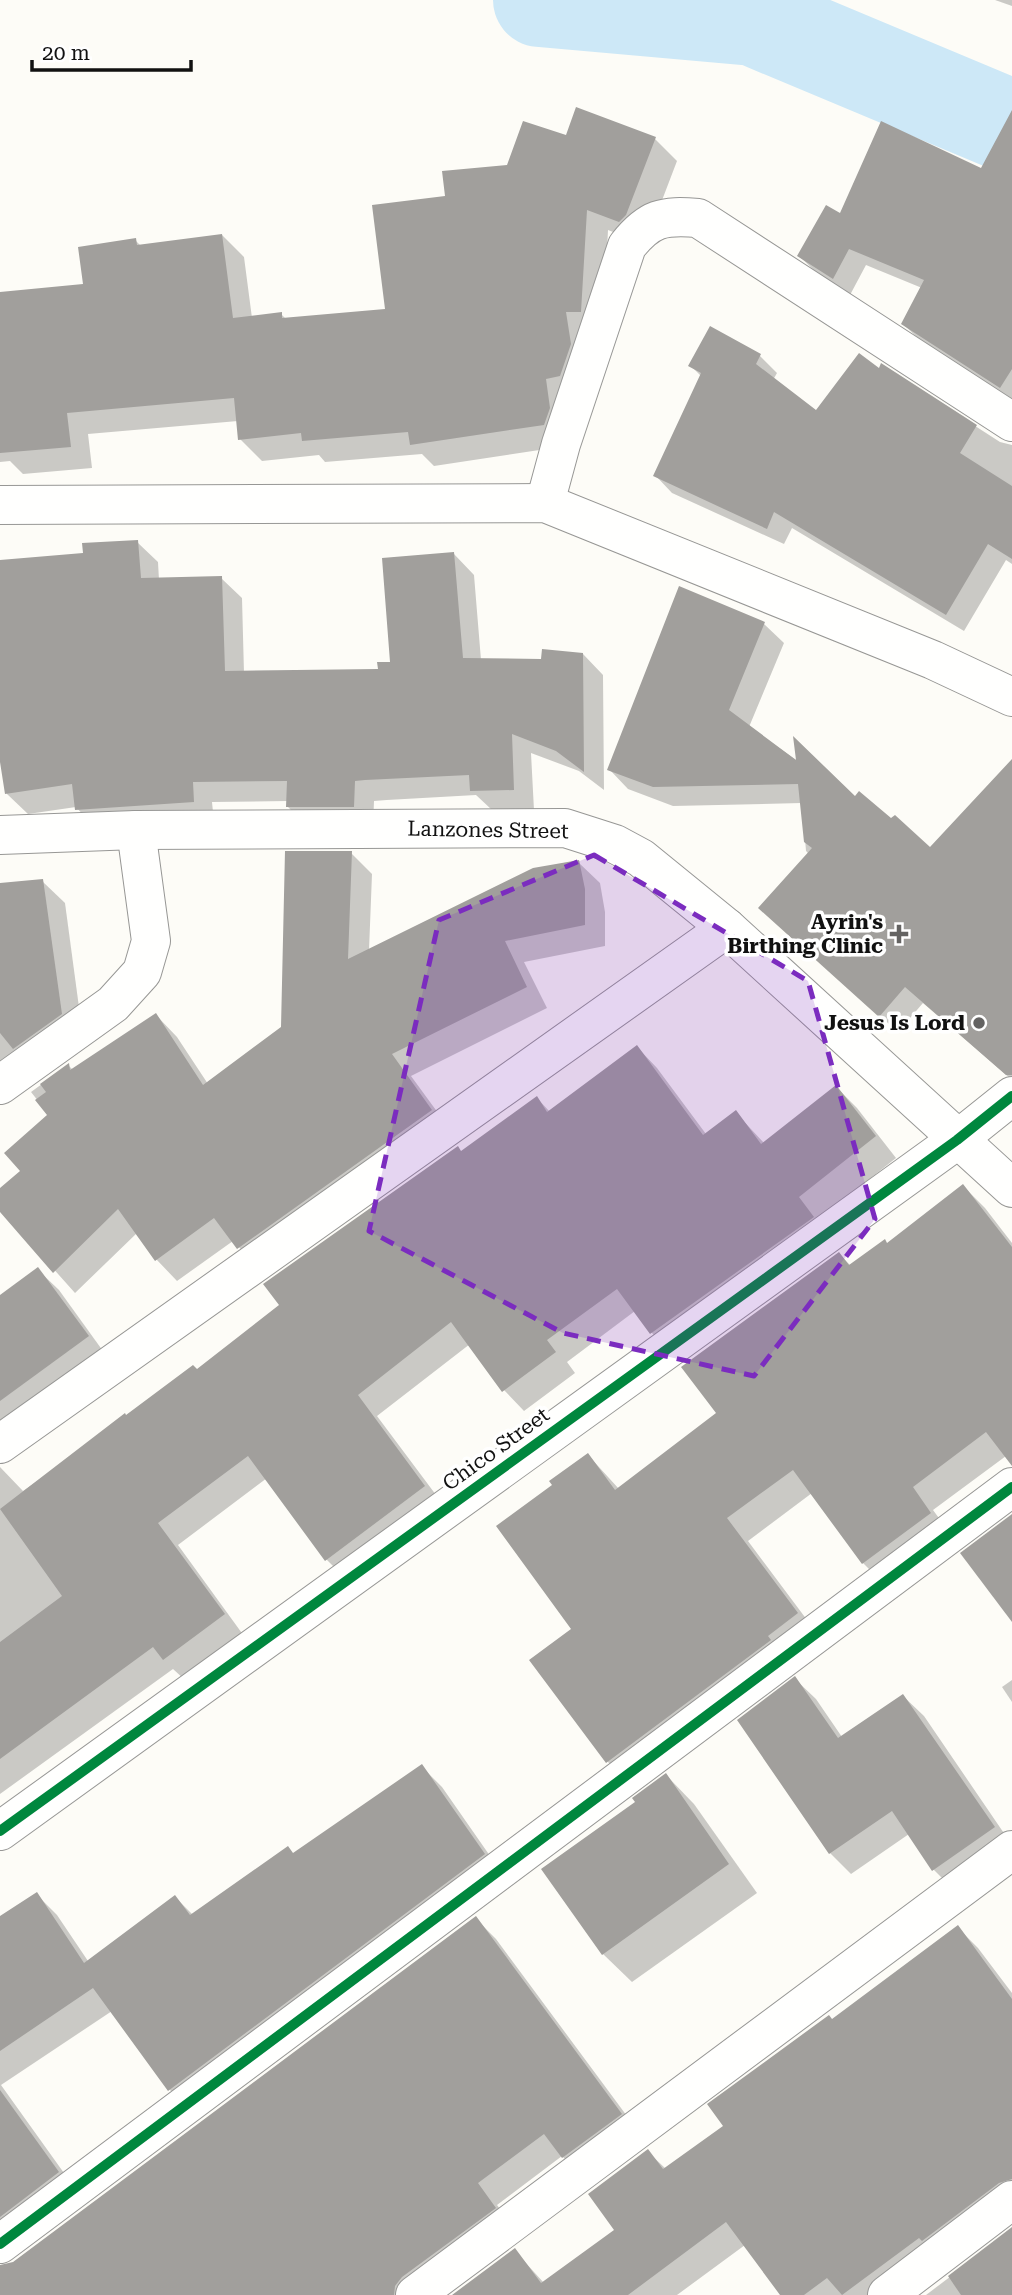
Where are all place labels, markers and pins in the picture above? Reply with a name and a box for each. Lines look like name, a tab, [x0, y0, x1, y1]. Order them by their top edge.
place label: Ayrin's Birthing Clinic	[727, 910, 883, 958]
marker: Ayrin's Birthing Clinic	[889, 924, 909, 944]
place label: Jesus Is Lord	[824, 1011, 965, 1035]
marker: Jesus Is Lord	[971, 1015, 987, 1031]

